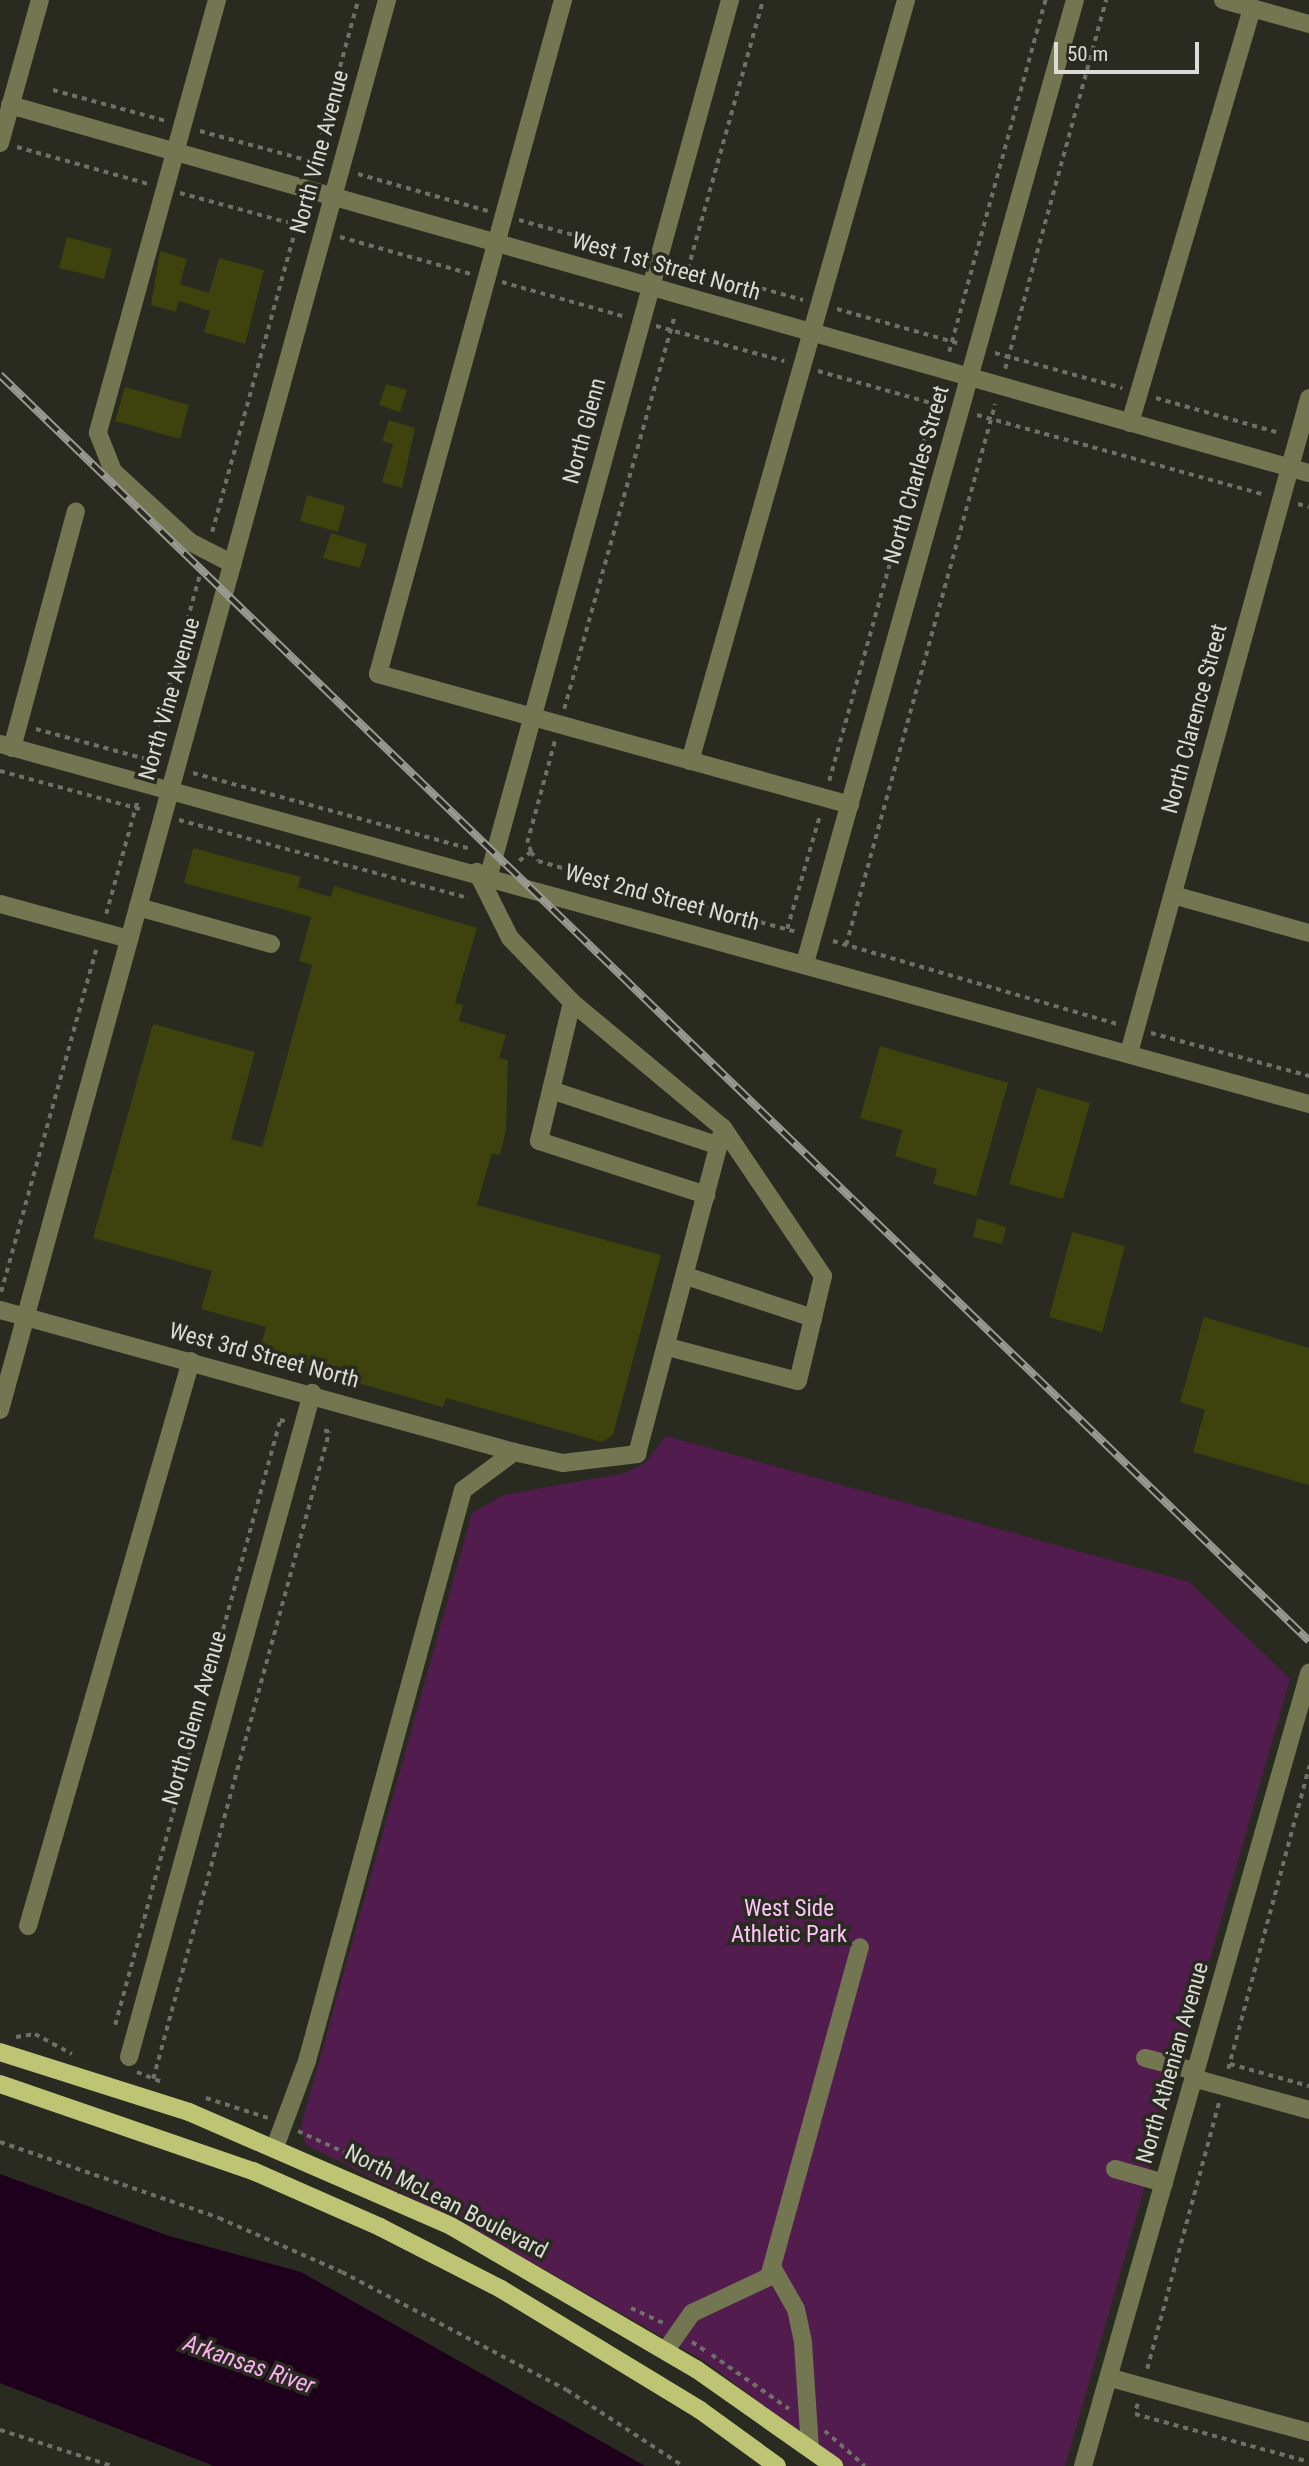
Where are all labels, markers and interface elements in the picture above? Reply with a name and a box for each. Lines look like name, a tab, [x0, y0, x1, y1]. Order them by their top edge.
scale bar	[1057, 28, 1202, 72]
text: 50 m	[1067, 42, 1108, 66]
street label: North Vine Avenue	[285, 67, 355, 237]
street label: West 1st Street North	[569, 227, 763, 307]
street label: North Glenn	[558, 375, 612, 487]
street label: North Charles Street	[878, 383, 956, 567]
street label: North Vine Avenue	[134, 614, 206, 784]
street label: North Clarence Street	[1156, 621, 1234, 817]
street label: West 2nd Street North	[562, 859, 762, 937]
street label: West 3rd Street North	[166, 1317, 362, 1395]
street label: North Glenn Avenue	[157, 1628, 233, 1808]
park label: West Side Athletic Park	[731, 1895, 847, 1949]
street label: North Athenian Avenue	[1131, 1959, 1215, 2167]
street label: North McLean Boulevard	[340, 2139, 552, 2265]
water label: Arkansas River	[180, 2329, 318, 2401]

